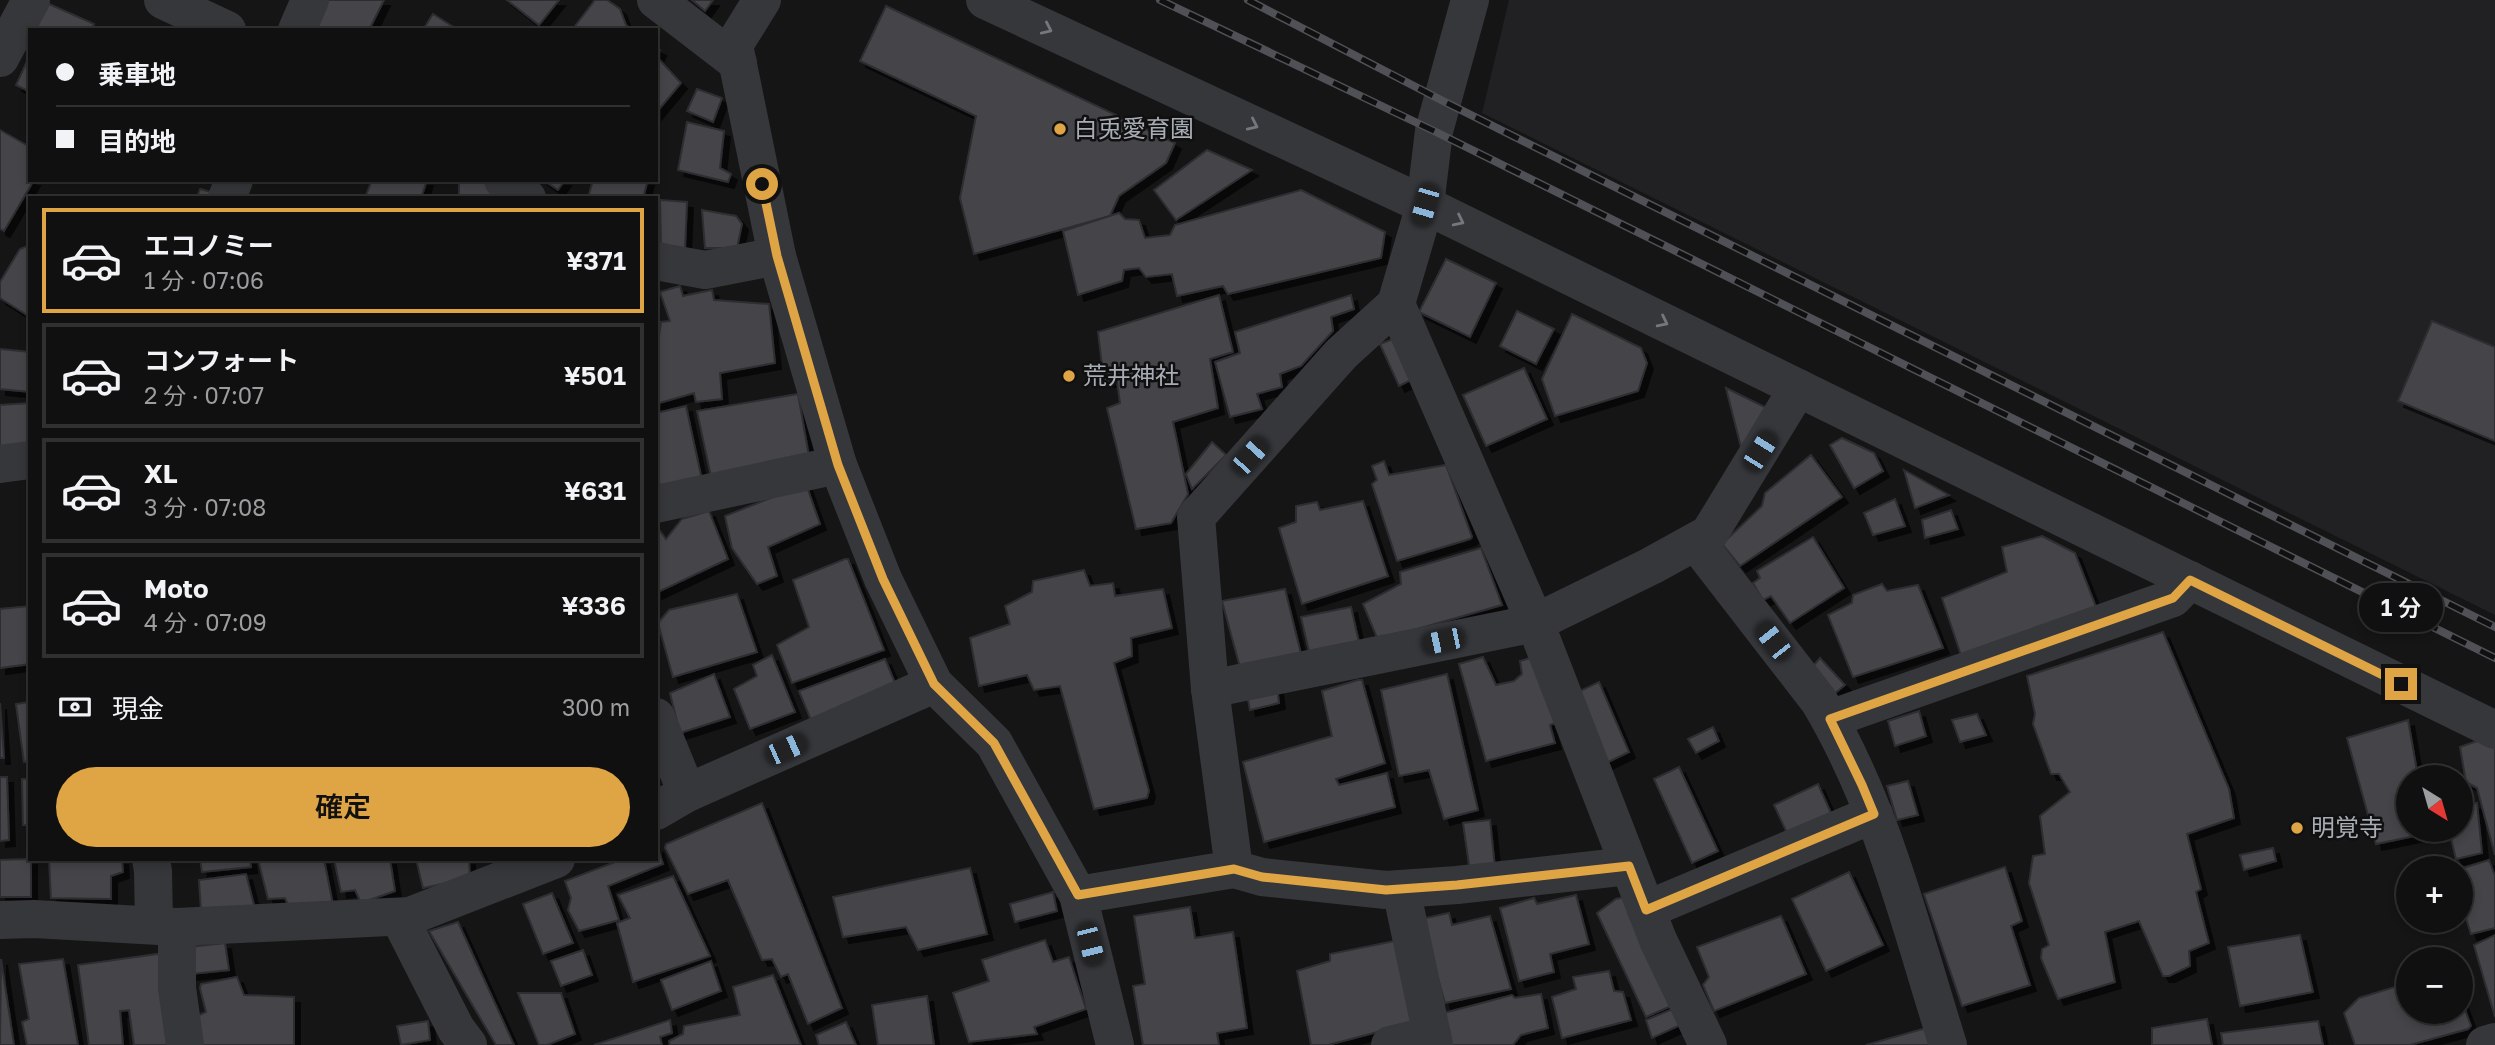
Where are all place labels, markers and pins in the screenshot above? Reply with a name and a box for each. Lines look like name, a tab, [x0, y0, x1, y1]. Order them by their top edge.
place label: 白兎愛育園	[1074, 113, 1194, 142]
marker: 白兎愛育園	[1052, 121, 1068, 137]
place label: 荒井神社	[1083, 360, 1179, 389]
marker: 荒井神社	[1061, 368, 1077, 384]
place label: 明覚寺	[2311, 812, 2383, 841]
marker: 明覚寺	[2289, 820, 2305, 836]

